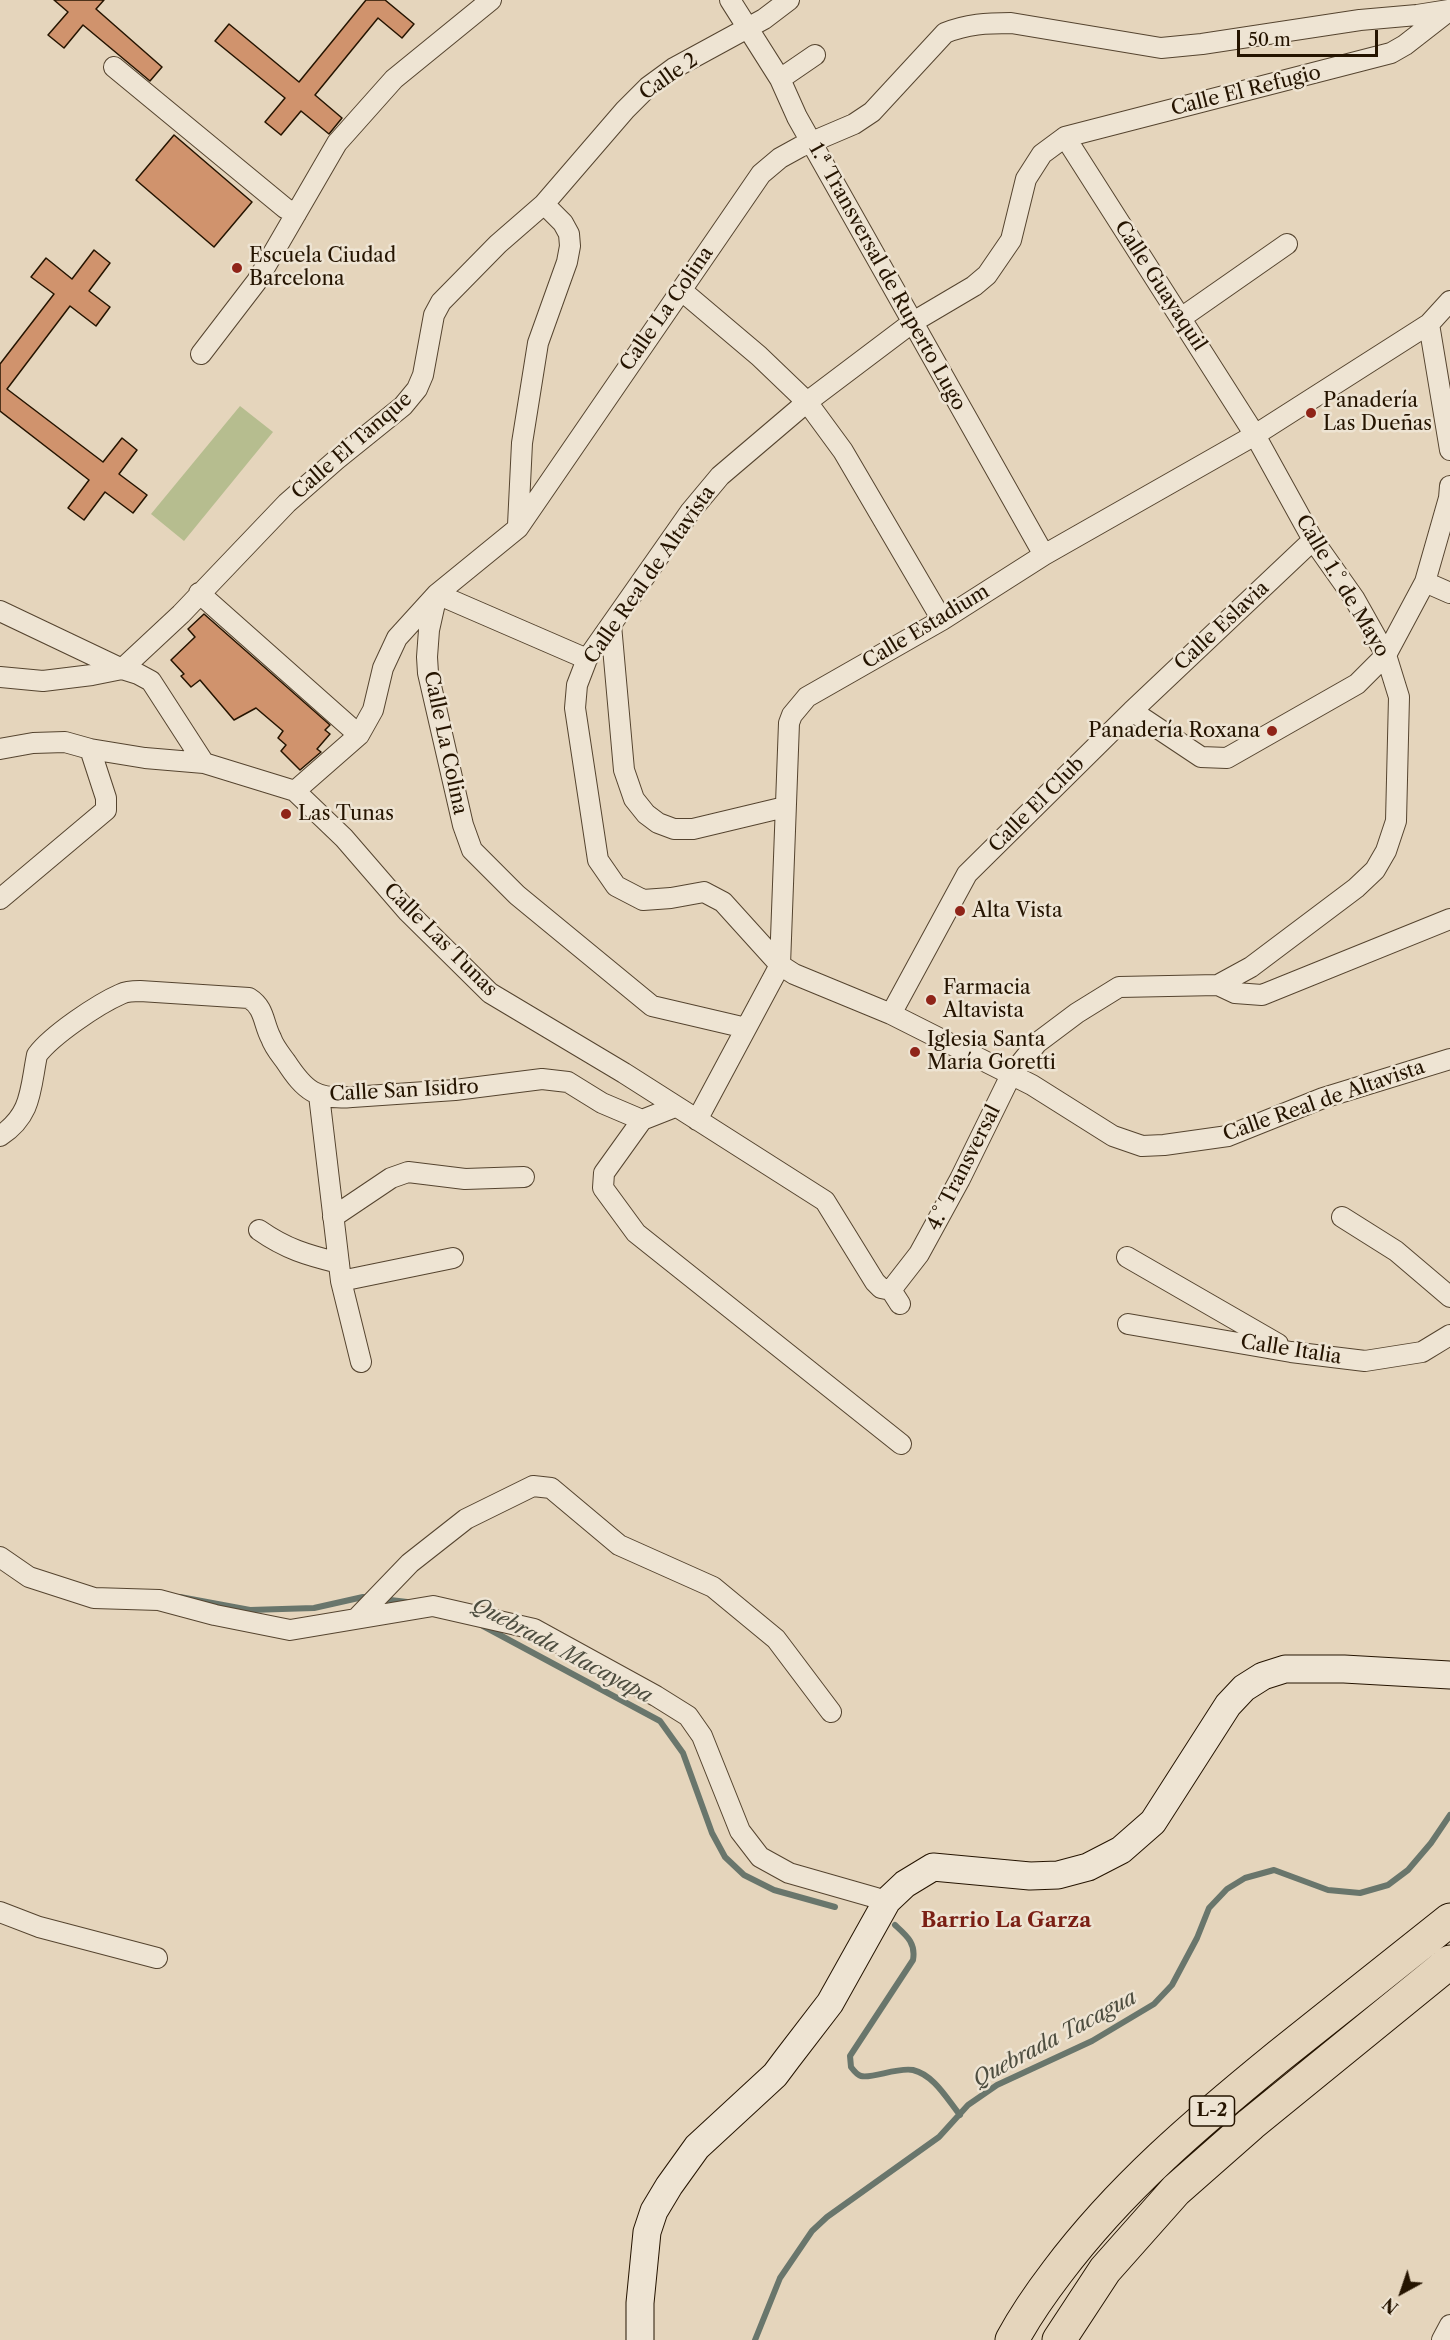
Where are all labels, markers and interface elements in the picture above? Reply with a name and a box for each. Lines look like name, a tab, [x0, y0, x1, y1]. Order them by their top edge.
scale bar	[1240, 18, 1381, 56]
text: 50 m	[1248, 29, 1291, 51]
street label: Calle 2	[635, 48, 703, 106]
street label: Calle El Refugio	[1169, 61, 1323, 121]
street label: 1.ª Transversal de Ruperto Lugo	[803, 139, 971, 415]
street label: Calle Guayaquil	[1109, 216, 1211, 356]
street label: Calle La Colina	[615, 242, 719, 376]
place label: Escuela Ciudad Barcelona	[249, 244, 396, 291]
marker: Escuela Ciudad Barcelona	[230, 261, 244, 275]
street label: Calle El Tanque	[287, 387, 417, 505]
place label: Panadería Las Dueñas	[1323, 389, 1432, 436]
marker: Panadería Las Dueñas	[1304, 406, 1318, 420]
street label: Calle Real de Altavista	[579, 481, 721, 669]
street label: Calle 1.° de Mayo	[1290, 511, 1394, 661]
street label: Calle Eslavia	[1170, 576, 1274, 676]
street label: Calle Estadium	[858, 580, 994, 674]
street label: Calle La Colina	[418, 669, 472, 817]
place label: Panadería Roxana	[1088, 719, 1260, 743]
marker: Panadería Roxana	[1265, 724, 1279, 738]
street label: Calle El Club	[984, 752, 1090, 858]
place label: Las Tunas	[298, 802, 394, 826]
marker: Las Tunas	[279, 807, 293, 821]
street label: Calle Las Tunas	[378, 878, 502, 1002]
place label: Alta Vista	[972, 899, 1062, 923]
marker: Alta Vista	[953, 904, 967, 918]
place label: Farmacia Altavista	[943, 976, 1031, 1023]
marker: Farmacia Altavista	[924, 993, 938, 1007]
place label: Iglesia Santa María Goretti	[927, 1028, 1056, 1075]
marker: Iglesia Santa María Goretti	[908, 1045, 922, 1059]
street label: Calle Real de Altavista	[1220, 1055, 1428, 1147]
street label: Calle San Isidro	[329, 1075, 479, 1107]
street label: 4.° Transversal	[922, 1101, 1006, 1235]
street label: Calle Italia	[1239, 1330, 1343, 1370]
water label: Quebrada Macayapa	[468, 1593, 656, 1709]
district label: Barrio La Garza	[921, 1908, 1091, 1934]
water label: Quebrada Tacagua	[969, 1985, 1141, 2093]
road number: L-2	[1190, 2096, 1234, 2126]
north arrow	[1372, 2262, 1432, 2322]
text: N	[1379, 2294, 1402, 2318]

